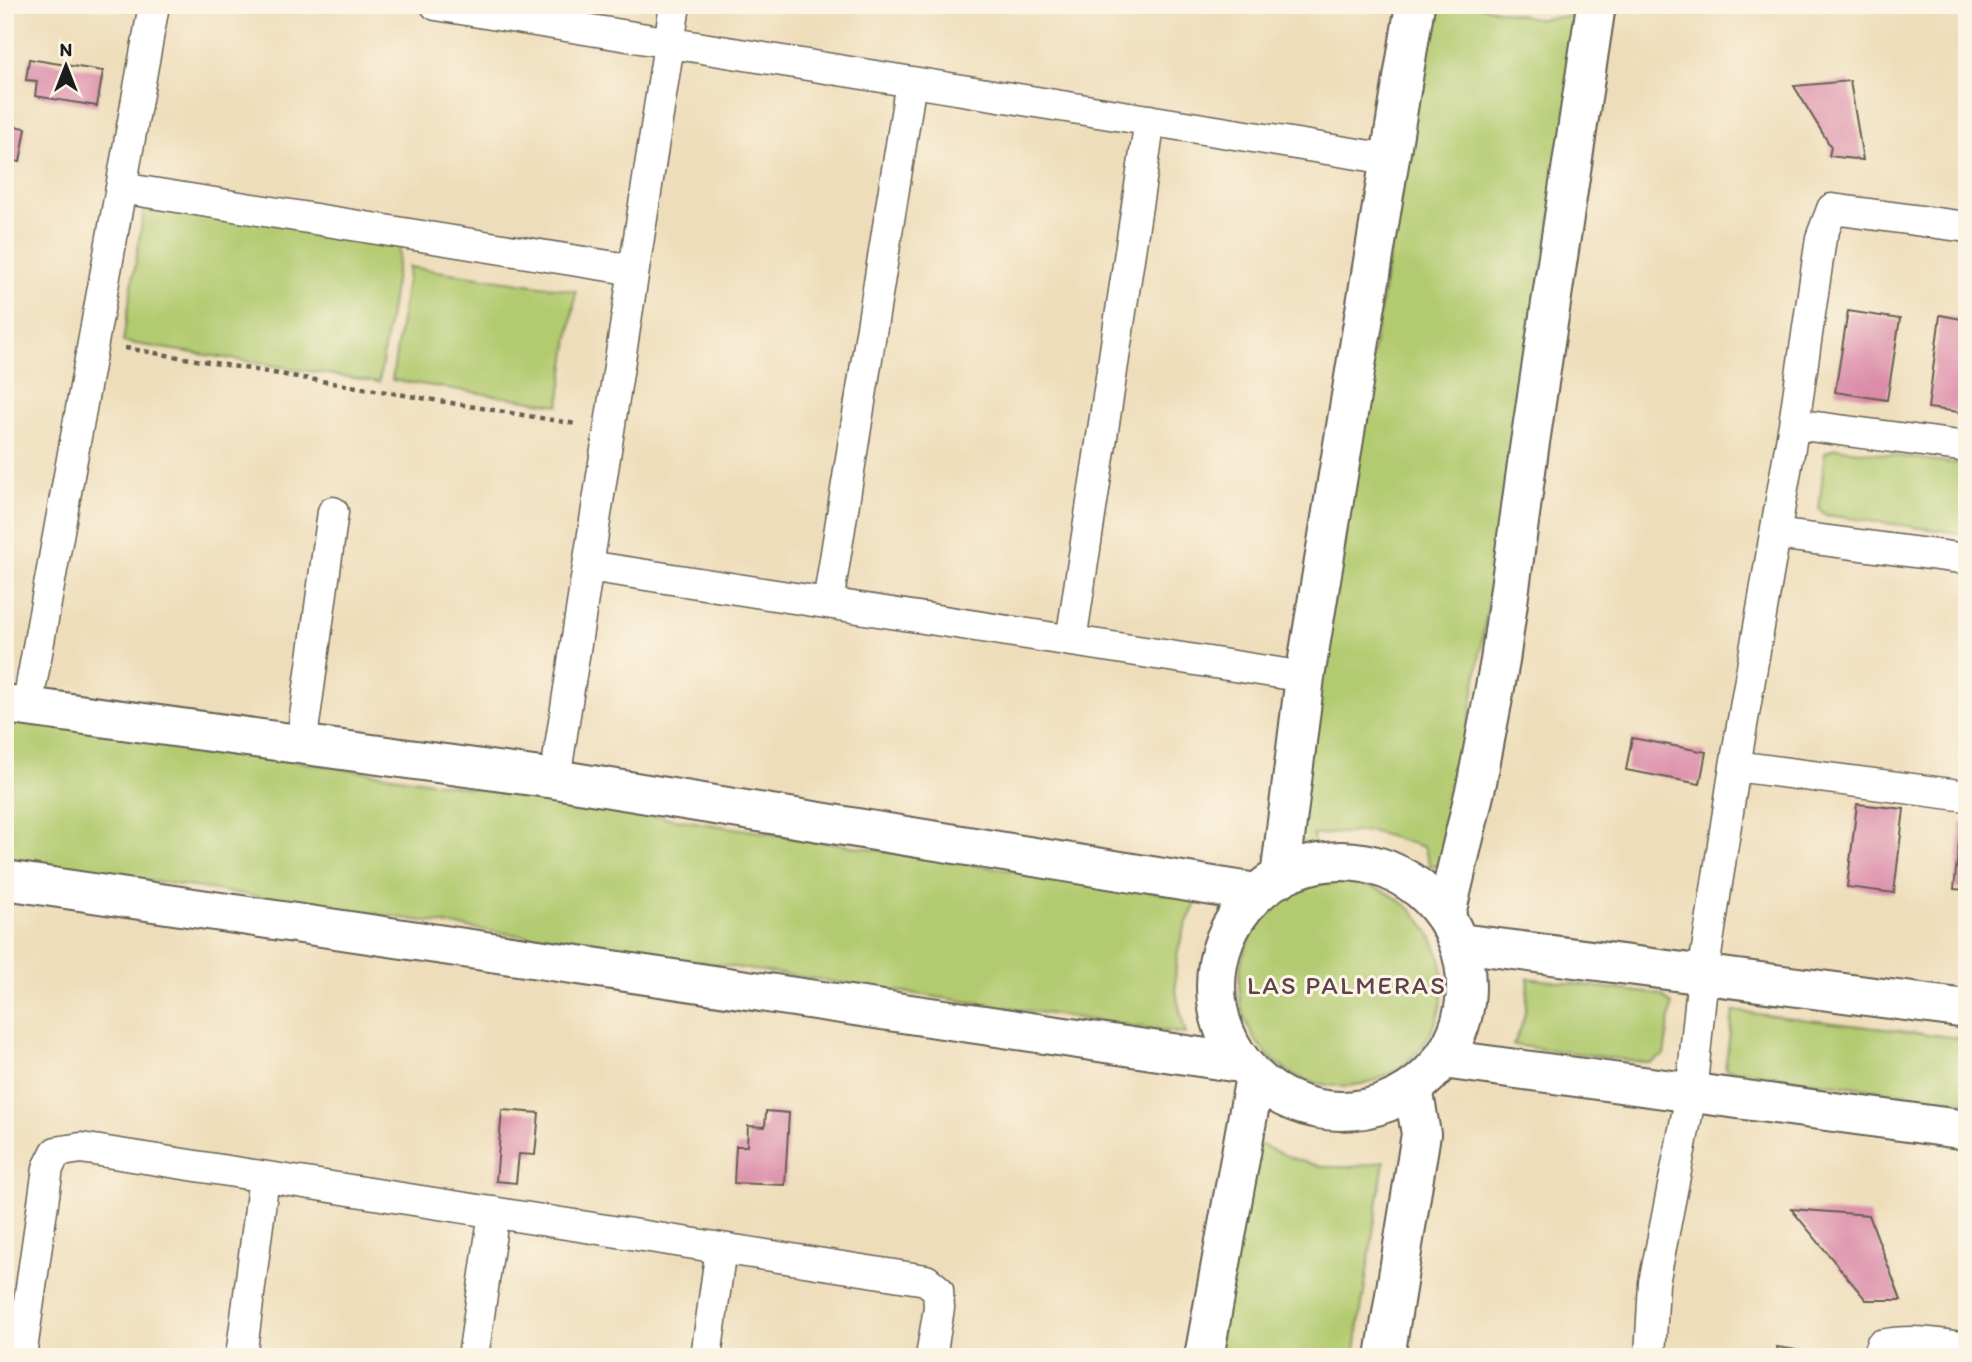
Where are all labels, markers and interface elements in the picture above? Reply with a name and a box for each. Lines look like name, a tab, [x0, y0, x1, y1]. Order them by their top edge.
north arrow	[32, 32, 102, 102]
text: N	[60, 38, 72, 61]
district label: LAS PALMERAS	[1247, 969, 1447, 1001]

